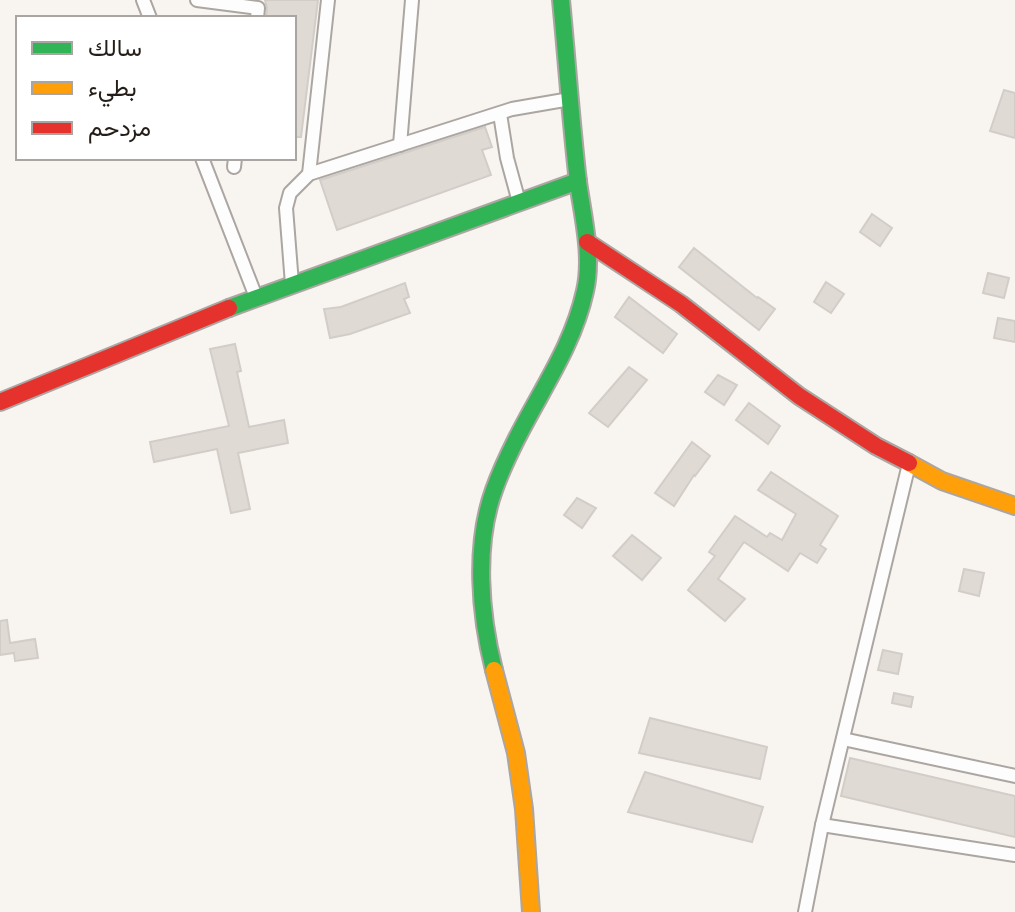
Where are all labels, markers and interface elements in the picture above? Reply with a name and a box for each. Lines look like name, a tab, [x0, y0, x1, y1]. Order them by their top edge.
legend	[16, 16, 296, 160]
text: سالك	[88, 31, 142, 69]
text: بطيء	[88, 71, 137, 109]
text: مزدحم	[88, 111, 151, 149]

